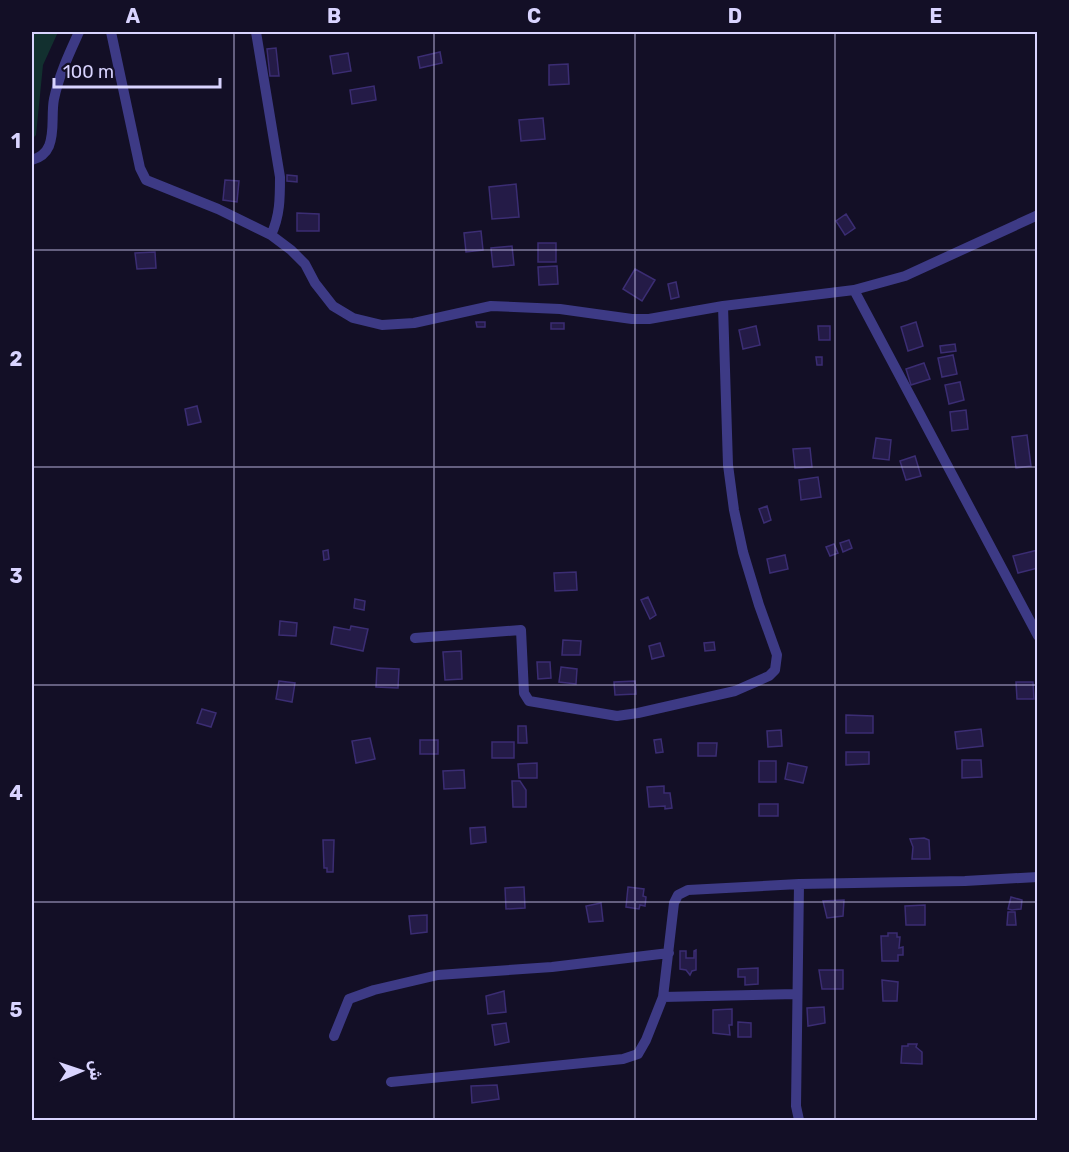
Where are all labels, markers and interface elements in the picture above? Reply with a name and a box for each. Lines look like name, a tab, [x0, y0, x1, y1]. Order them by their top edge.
text: A	[126, 4, 141, 28]
text: B	[327, 4, 341, 28]
text: C	[527, 4, 541, 28]
text: D	[728, 4, 742, 28]
text: E	[930, 4, 942, 28]
scale bar	[54, 51, 220, 89]
text: 100 m	[63, 61, 114, 83]
text: 1	[11, 129, 21, 153]
text: 2	[10, 347, 23, 371]
text: 3	[9, 564, 23, 588]
text: 4	[9, 781, 23, 805]
text: 5	[10, 998, 23, 1022]
north arrow	[51, 1041, 111, 1101]
text: ش	[86, 1060, 105, 1081]

